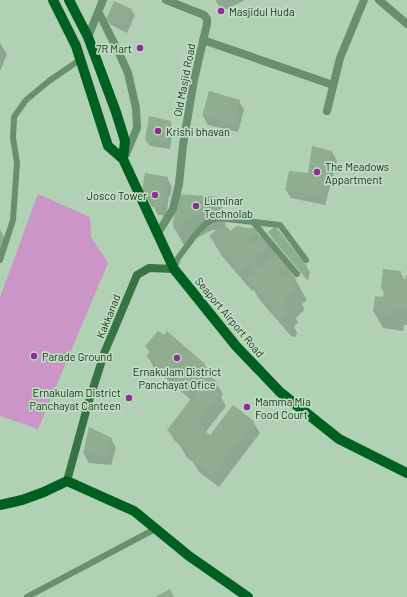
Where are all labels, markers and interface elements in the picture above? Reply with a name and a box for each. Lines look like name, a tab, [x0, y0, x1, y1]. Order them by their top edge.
place label: Masjidul Huda	[229, 5, 295, 18]
marker: Masjidul Huda	[216, 6, 226, 16]
place label: 7R Mart	[96, 42, 132, 55]
street label: Old Masjid Road	[171, 42, 197, 118]
marker: 7R Mart	[135, 43, 145, 53]
place label: Krishi bhavan	[166, 125, 230, 138]
marker: Krishi bhavan	[153, 126, 163, 136]
place label: The Meadows Appartment	[325, 160, 389, 186]
marker: The Meadows Appartment	[312, 167, 322, 177]
place label: Josco Tower	[87, 189, 147, 202]
marker: Josco Tower	[150, 190, 160, 200]
place label: Luminar Technolab	[204, 194, 253, 220]
marker: Luminar Technolab	[191, 201, 201, 211]
street label: Seaport Airport Road	[193, 274, 267, 360]
street label: Kakkanad	[93, 292, 123, 340]
place label: Parade Ground	[42, 350, 112, 363]
marker: Parade Ground	[29, 351, 39, 361]
marker: Ernakulam District Panchayat Ofice	[172, 353, 182, 363]
place label: Ernakulam District Panchayat Ofice	[133, 365, 221, 391]
place label: Ernakulam District Panchayat Canteen	[29, 386, 121, 412]
marker: Ernakulam District Panchayat Canteen	[124, 393, 134, 403]
place label: Mamma Mia Food Court	[255, 395, 311, 421]
marker: Mamma Mia Food Court	[242, 402, 252, 412]

